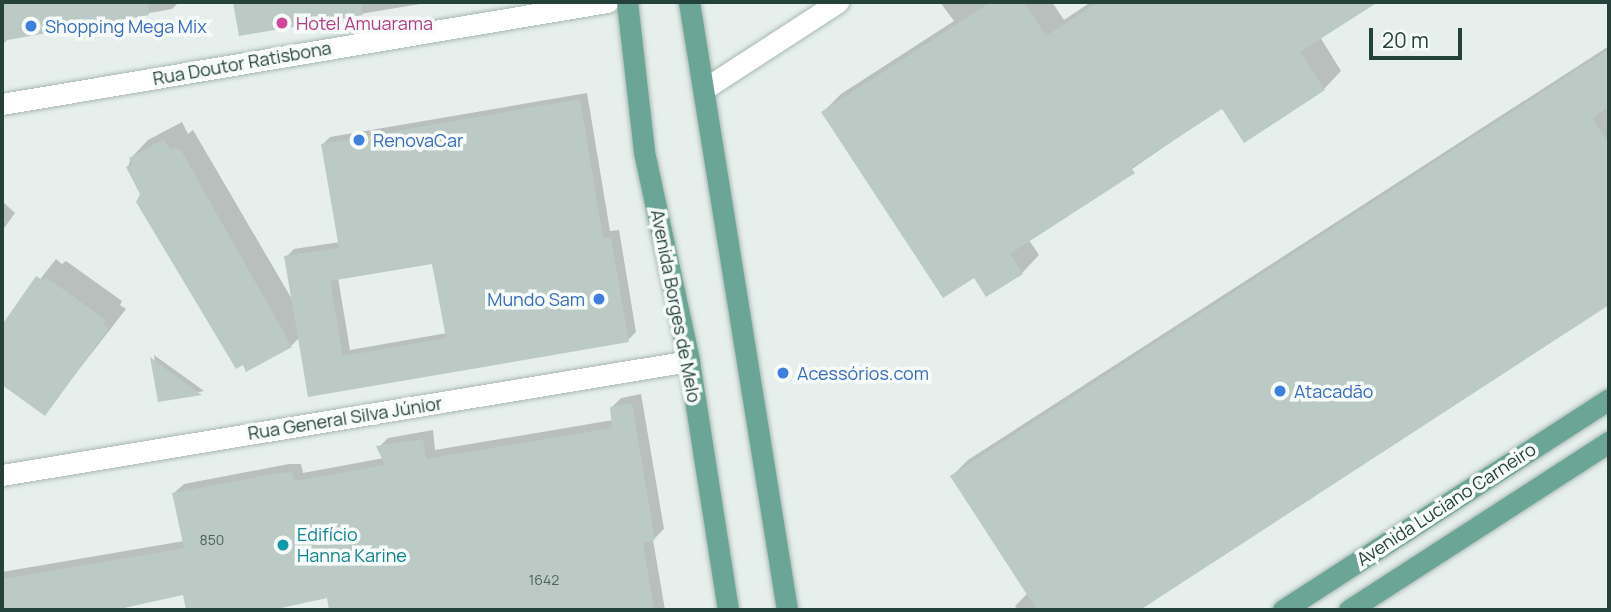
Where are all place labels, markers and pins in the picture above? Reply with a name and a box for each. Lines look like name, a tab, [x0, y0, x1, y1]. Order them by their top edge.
place label: Hotel Amuarama	[296, 12, 433, 34]
place label: Shopping Mega Mix	[45, 15, 207, 37]
marker: Hotel Amuarama	[274, 15, 290, 31]
marker: Shopping Mega Mix	[23, 18, 39, 34]
place label: RenovaCar	[373, 129, 463, 151]
marker: RenovaCar	[351, 132, 367, 148]
place label: Mundo Sam	[487, 288, 585, 310]
marker: Mundo Sam	[591, 291, 607, 307]
place label: Acessórios.com	[797, 362, 929, 384]
marker: Acessórios.com	[775, 365, 791, 381]
place label: Atacadão	[1294, 380, 1373, 402]
marker: Atacadão	[1272, 383, 1288, 399]
place label: Edifício Hanna Karine	[297, 524, 407, 566]
marker: Edifício Hanna Karine	[275, 537, 291, 553]

